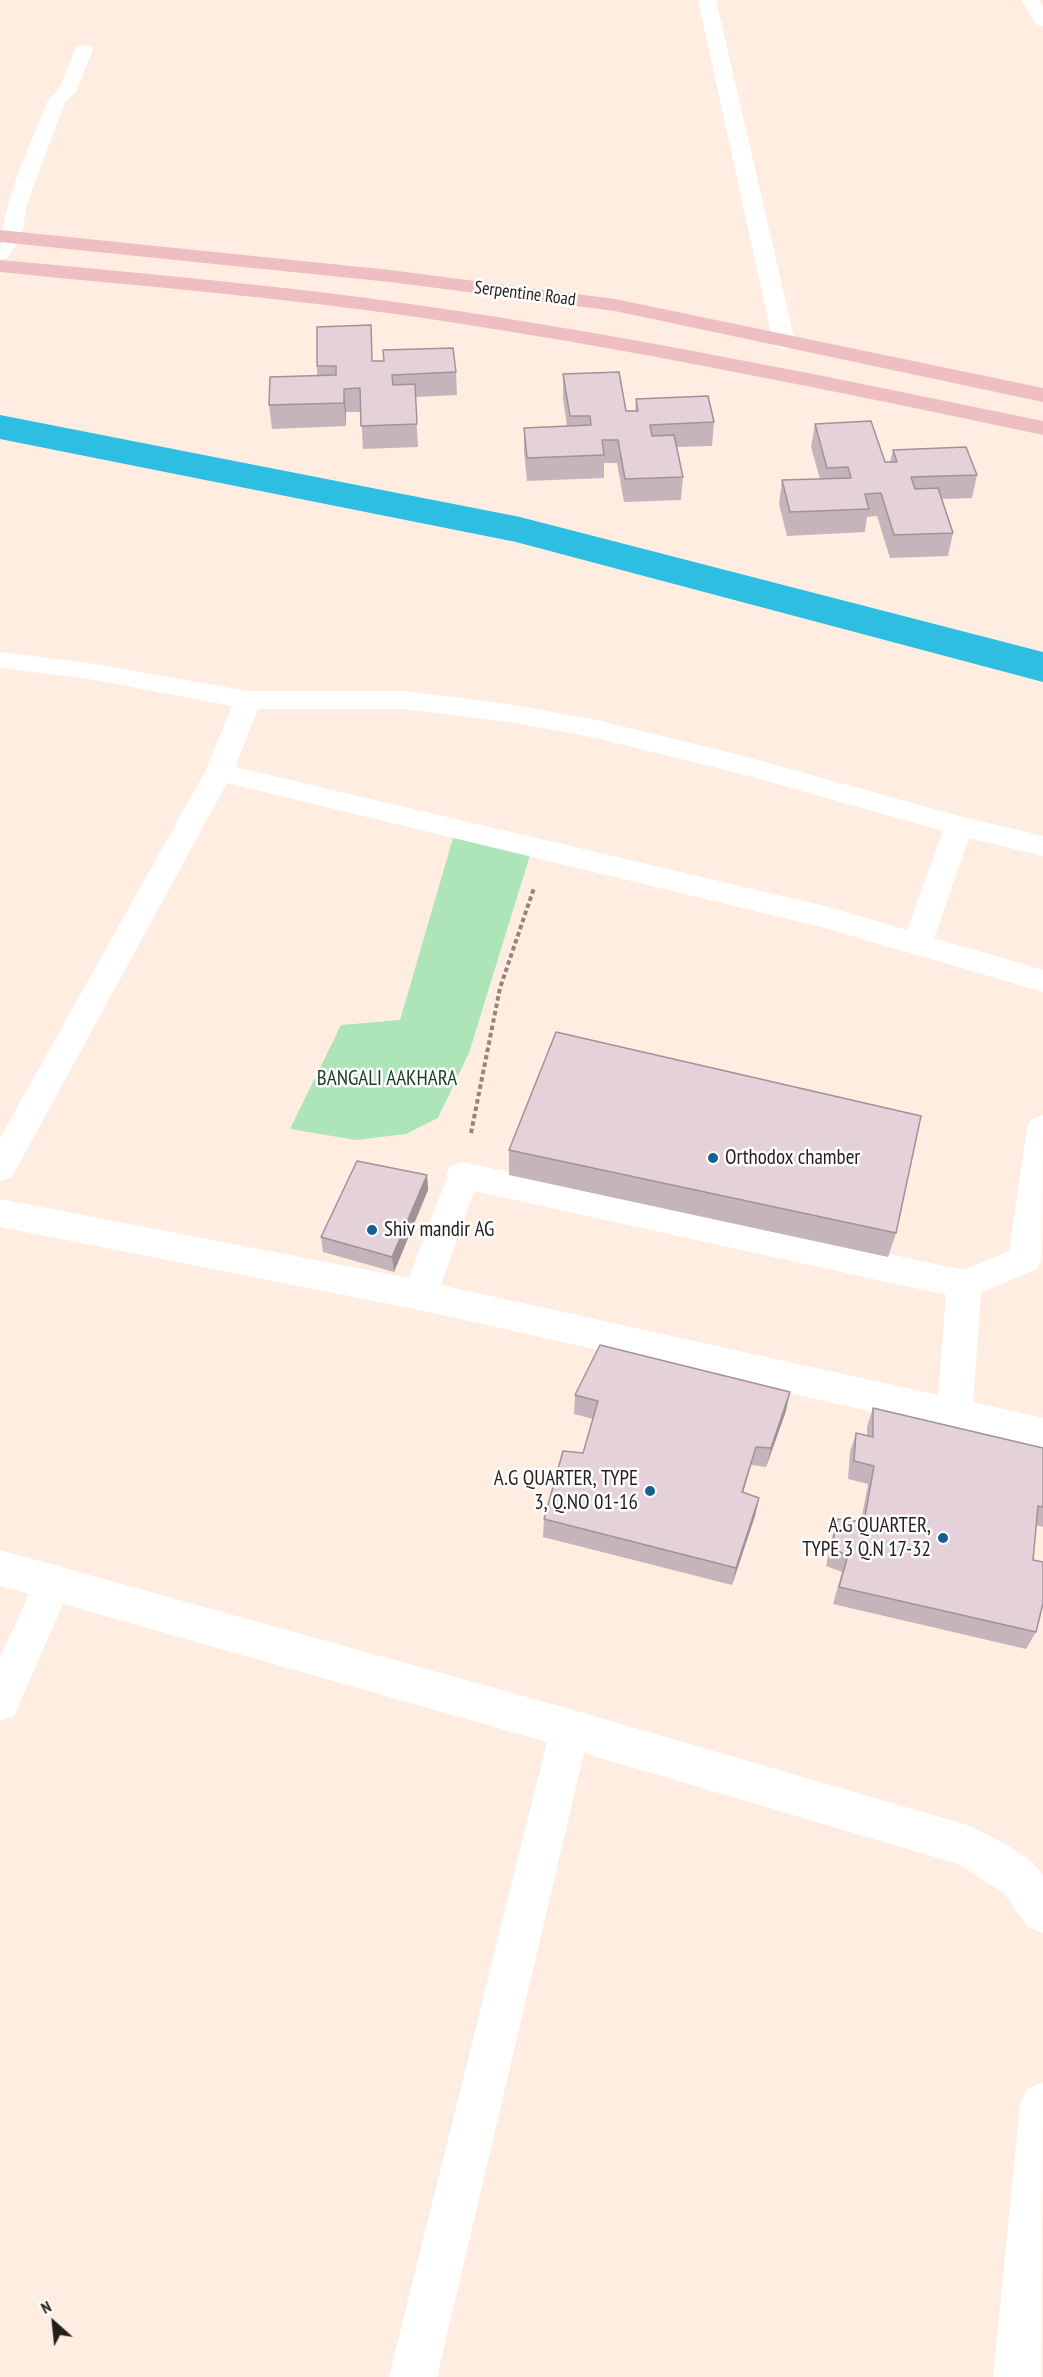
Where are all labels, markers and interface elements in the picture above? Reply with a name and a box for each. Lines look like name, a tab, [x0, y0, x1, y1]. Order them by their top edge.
street label: Serpentine Road	[473, 277, 577, 311]
park label: BANGALI AAKHARA	[317, 1066, 457, 1092]
place label: Orthodox chamber	[725, 1145, 860, 1171]
marker: Orthodox chamber	[706, 1151, 720, 1165]
place label: Shiv mandir AG	[384, 1217, 494, 1243]
marker: Shiv mandir AG	[365, 1223, 379, 1237]
place label: A.G QUARTER, TYPE 3, Q.NO 01-16	[494, 1466, 638, 1516]
marker: A.G QUARTER, TYPE 3, Q.NO 01-16	[643, 1484, 657, 1498]
place label: A.G QUARTER, TYPE 3 Q.N 17-32	[802, 1513, 931, 1563]
marker: A.G QUARTER, TYPE 3 Q.N 17-32	[936, 1531, 950, 1545]
north arrow	[24, 2293, 84, 2353]
text: N	[37, 2296, 54, 2318]

